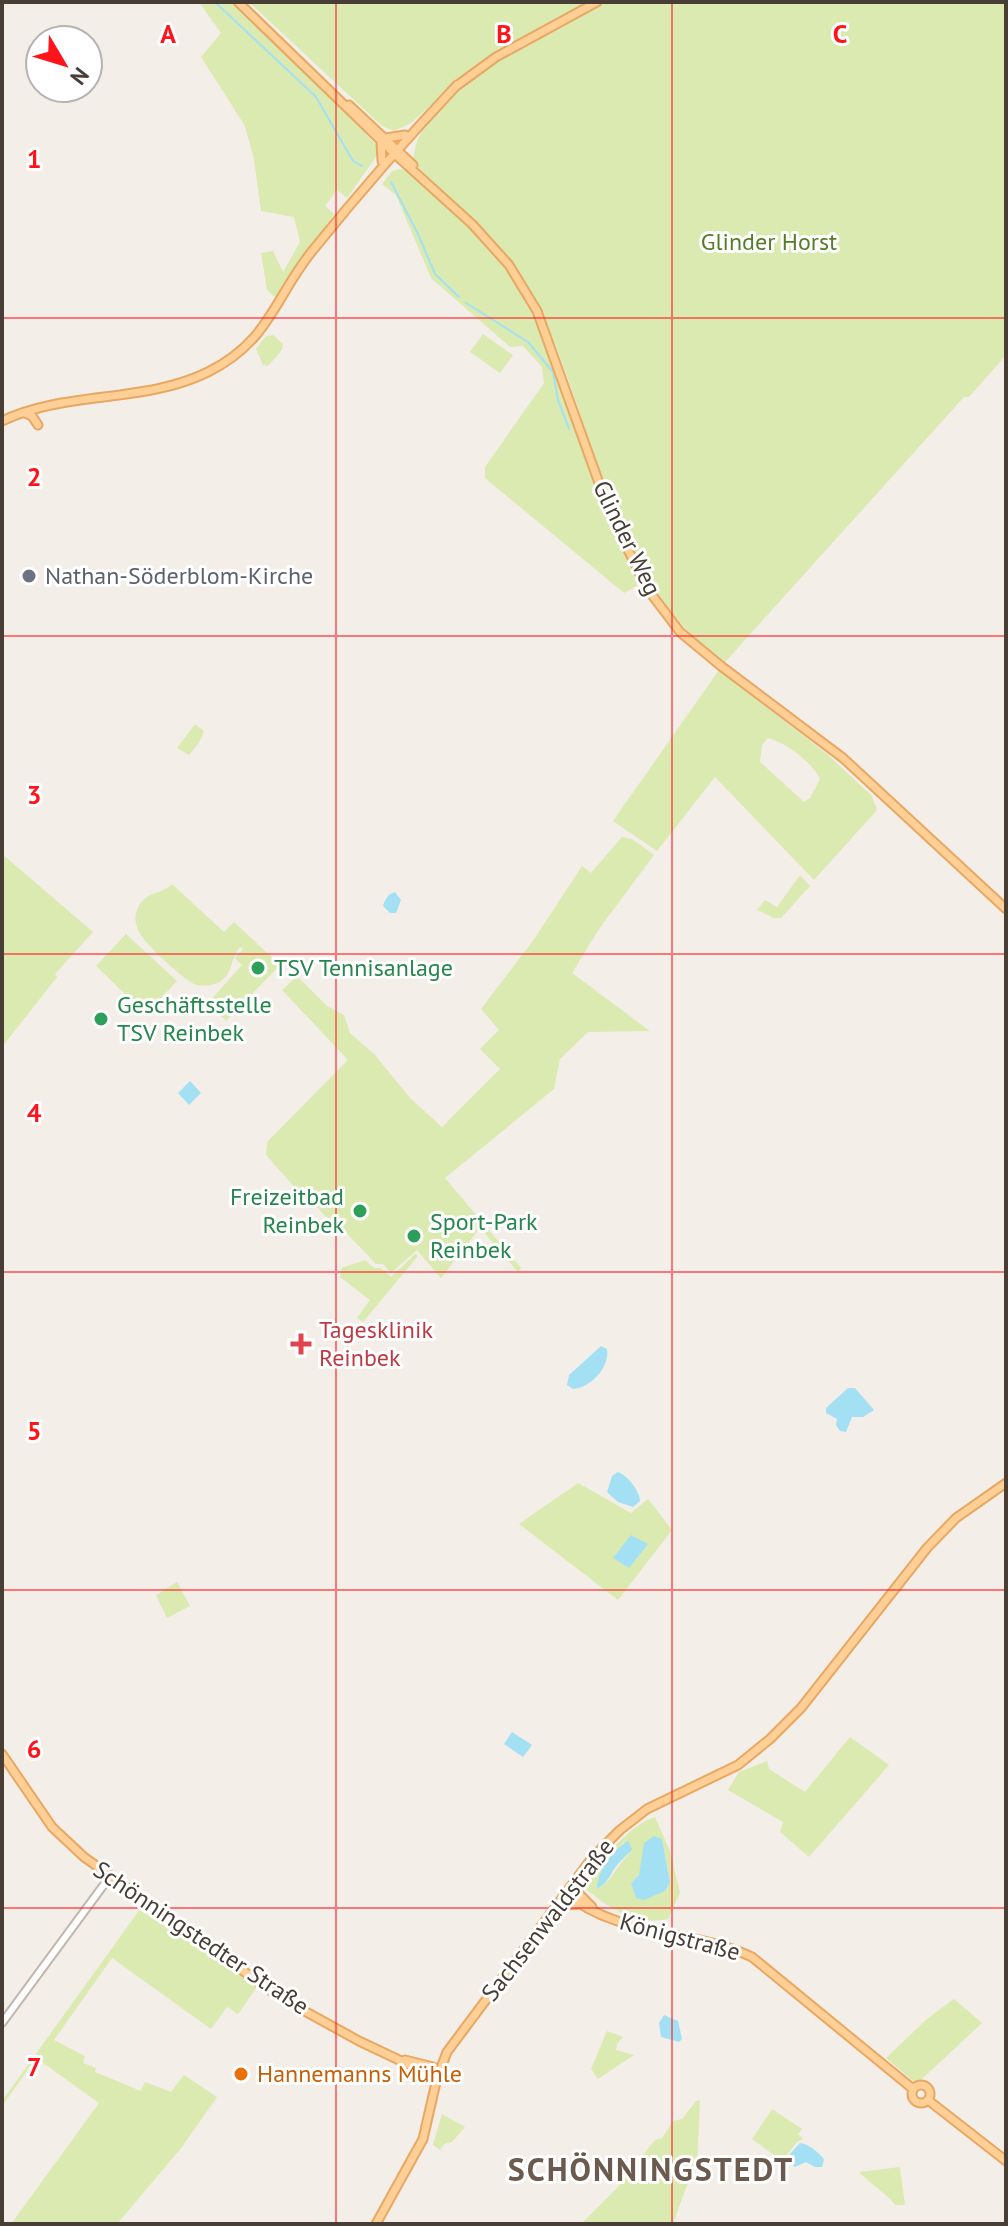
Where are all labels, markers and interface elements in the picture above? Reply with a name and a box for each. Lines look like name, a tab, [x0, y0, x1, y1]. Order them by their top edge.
text: A	[160, 17, 176, 50]
text: B	[496, 17, 512, 50]
text: C	[833, 17, 847, 50]
north arrow	[24, 24, 104, 104]
text: N	[64, 62, 95, 91]
text: 1	[27, 142, 41, 175]
park label: Glinder Horst	[701, 226, 837, 257]
text: 2	[27, 460, 41, 493]
street label: Glinder Weg	[586, 475, 669, 600]
place label: Nathan-Söderblom-Kirche	[45, 560, 313, 591]
marker: Nathan-Söderblom-Kirche	[20, 567, 38, 585]
text: 3	[27, 778, 41, 811]
place label: TSV Tennisanlage	[274, 952, 453, 983]
marker: TSV Tennisanlage	[249, 959, 267, 977]
place label: Geschäftsstelle TSV Reinbek	[117, 989, 272, 1048]
marker: Geschäftsstelle TSV Reinbek	[92, 1010, 110, 1028]
text: 4	[27, 1096, 42, 1129]
place label: Freizeitbad Reinbek	[230, 1181, 345, 1240]
marker: Freizeitbad Reinbek	[351, 1202, 369, 1220]
place label: Sport-Park Reinbek	[430, 1206, 538, 1265]
marker: Sport-Park Reinbek	[405, 1227, 423, 1245]
place label: Tagesklinik Reinbek	[319, 1314, 433, 1373]
marker: Tagesklinik Reinbek	[290, 1333, 312, 1355]
text: 5	[27, 1414, 41, 1447]
text: 6	[27, 1732, 41, 1765]
street label: Sachsenwaldstraße	[474, 1832, 621, 2007]
street label: Schönningstedter Straße	[88, 1854, 315, 2021]
street label: Königstraße	[616, 1906, 744, 1967]
text: 7	[27, 2050, 41, 2083]
place label: Hannemanns Mühle	[257, 2058, 462, 2089]
marker: Hannemanns Mühle	[232, 2065, 250, 2083]
district label: SCHÖNNINGSTEDT	[508, 2148, 794, 2190]

